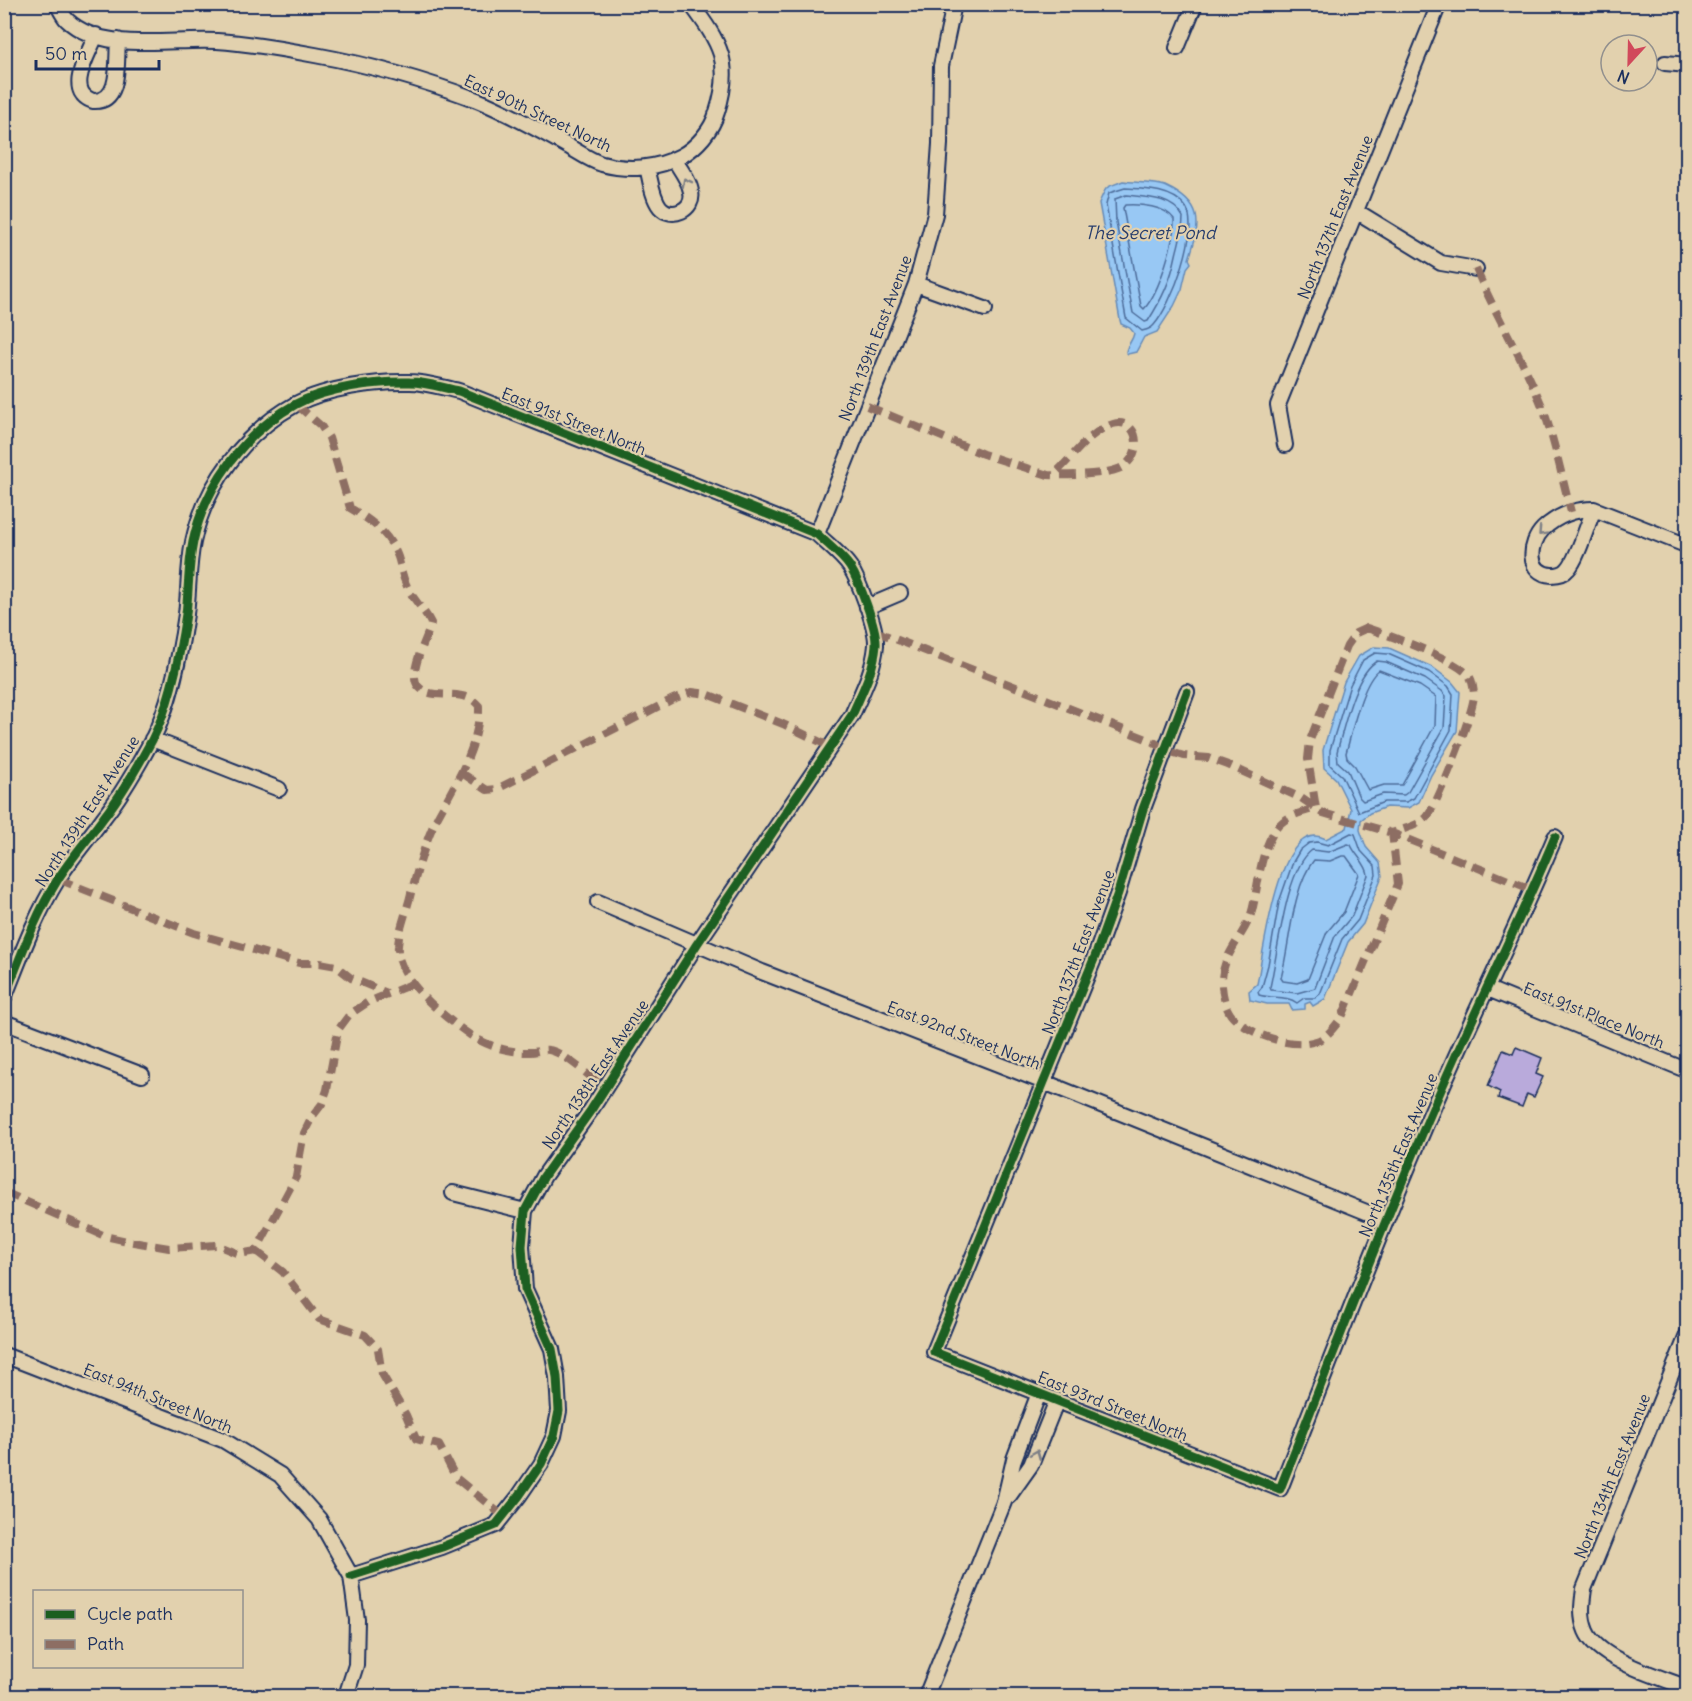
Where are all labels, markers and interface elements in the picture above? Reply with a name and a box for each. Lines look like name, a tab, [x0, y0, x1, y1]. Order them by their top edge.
scale bar	[36, 33, 159, 71]
north arrow	[1599, 33, 1659, 93]
text: 50 m	[45, 42, 87, 65]
text: N	[1615, 66, 1632, 88]
street label: East 90th Street North	[461, 70, 615, 156]
street label: North 137th East Avenue	[1293, 132, 1377, 302]
one-way arrow	[682, 177, 694, 188]
water label: The Secret Pond	[1084, 221, 1218, 244]
street label: North 139th East Avenue	[834, 252, 916, 424]
street label: East 91st Street North	[499, 383, 649, 459]
one-way arrow	[1539, 525, 1550, 536]
street label: North 139th East Avenue	[31, 732, 143, 890]
street label: North 137th East Avenue	[1037, 867, 1119, 1037]
street label: East 91st Place North	[1521, 978, 1667, 1052]
street label: North 138th East Avenue	[537, 995, 653, 1153]
street label: East 92nd Street North	[884, 996, 1044, 1074]
street label: North 135th East Avenue	[1354, 1070, 1442, 1240]
street label: East 94th Street North	[80, 1359, 236, 1437]
street label: East 93rd Street North	[1035, 1367, 1191, 1445]
street label: North 134th East Avenue	[1570, 1390, 1654, 1562]
one-way arrow	[1029, 1449, 1041, 1460]
legend	[33, 1590, 243, 1668]
text: Cycle path	[87, 1602, 173, 1625]
text: Path	[87, 1632, 124, 1655]

